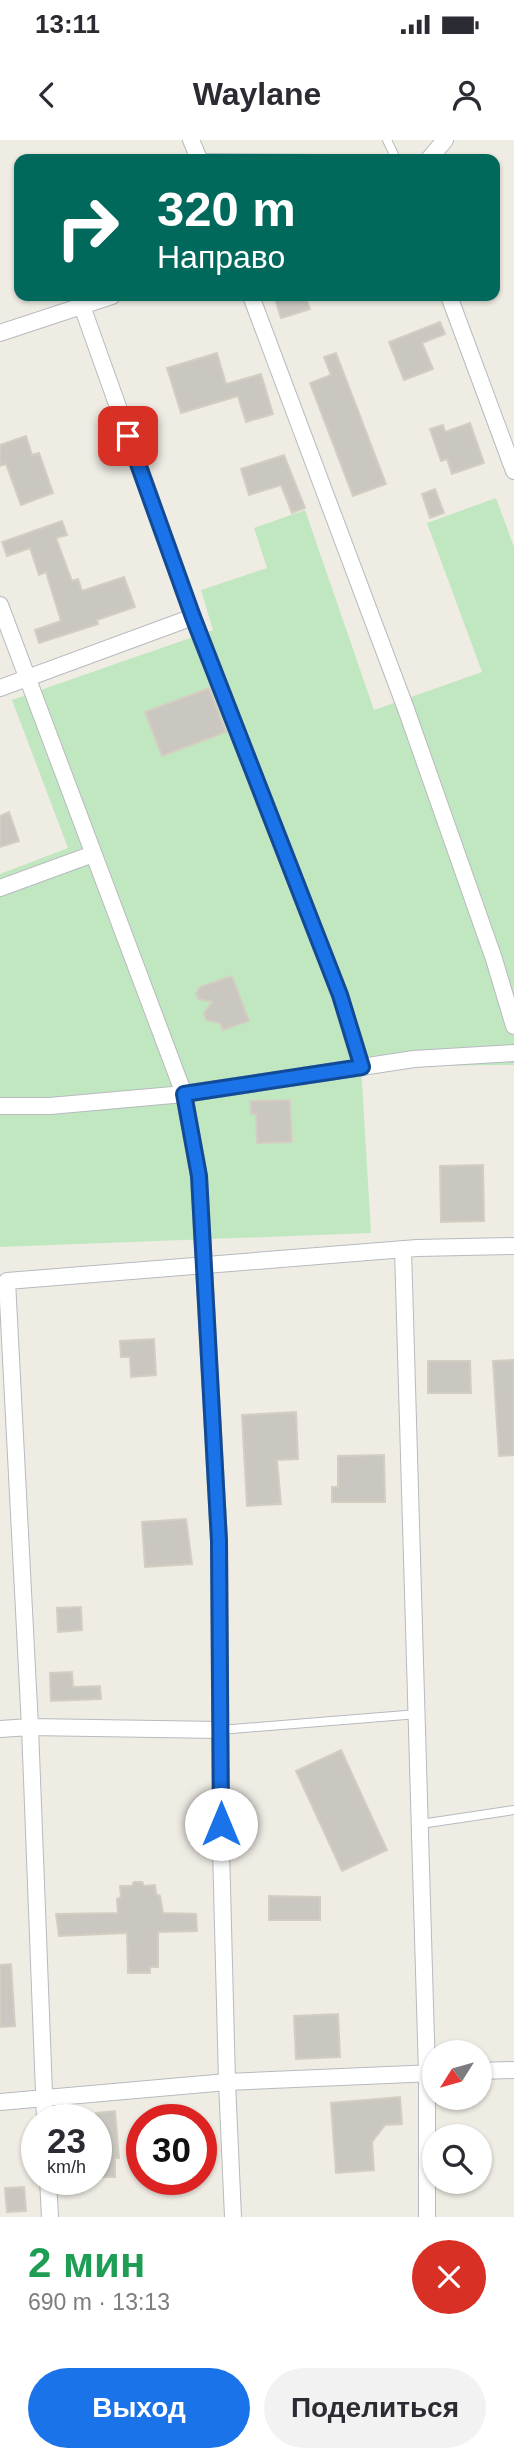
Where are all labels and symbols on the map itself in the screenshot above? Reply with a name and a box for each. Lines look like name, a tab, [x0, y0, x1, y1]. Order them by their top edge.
pin	[98, 406, 158, 466]
position arrow	[184, 1787, 258, 1861]
north arrow	[422, 2040, 492, 2110]
speed limit sign: 30	[126, 2104, 217, 2195]

